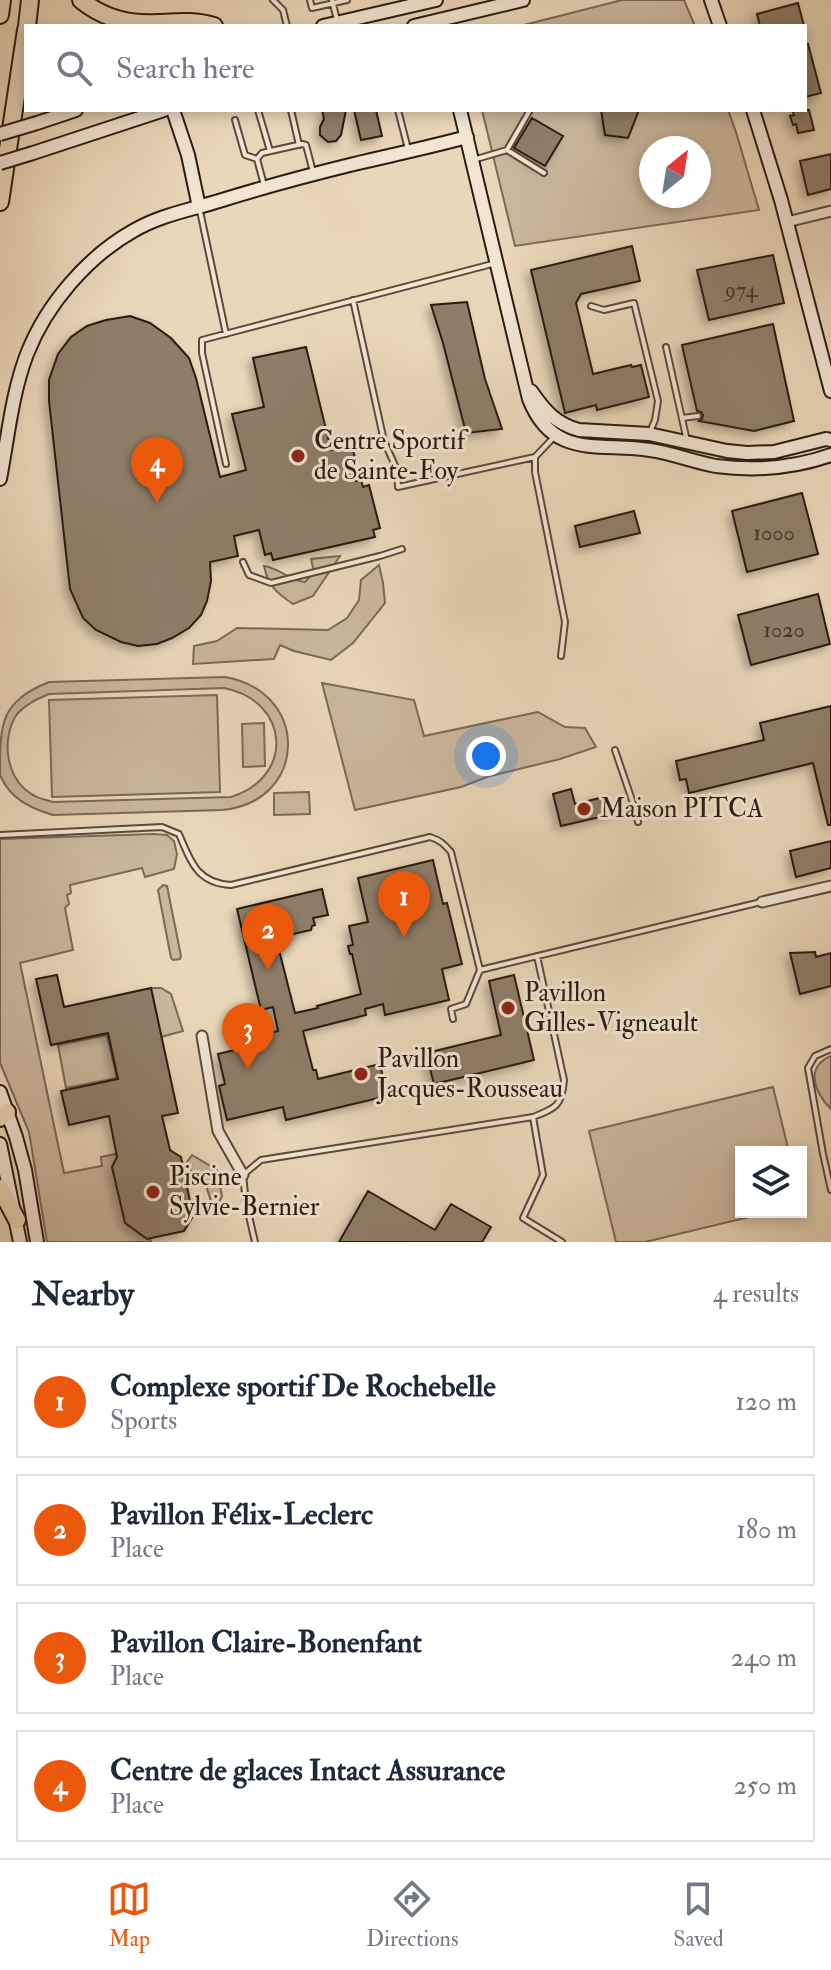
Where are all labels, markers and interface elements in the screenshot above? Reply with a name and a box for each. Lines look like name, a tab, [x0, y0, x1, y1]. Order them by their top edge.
search box	[24, 24, 807, 112]
icon: search	[52, 46, 96, 90]
text: Search here	[116, 50, 255, 87]
north arrow	[639, 136, 711, 208]
house number: 974	[723, 276, 758, 304]
place label: Centre Sportif de Sainte-Foy	[314, 425, 469, 487]
pin: 4	[131, 437, 183, 503]
marker: Centre Sportif de Sainte-Foy	[289, 447, 307, 465]
house number: 1000	[753, 519, 795, 547]
house number: 1020	[763, 616, 805, 644]
your location	[466, 736, 506, 776]
place label: Maison PITCA	[600, 793, 764, 825]
marker: Maison PITCA	[575, 800, 593, 818]
pin: 1	[378, 871, 430, 937]
pin: 2	[242, 904, 294, 970]
place label: Pavillon Gilles-Vigneault	[524, 977, 698, 1039]
marker: Pavillon Gilles-Vigneault	[499, 999, 517, 1017]
pin: 3	[222, 1003, 274, 1069]
place label: Pavillon Jacques-Rousseau	[376, 1043, 563, 1105]
marker: Pavillon Jacques-Rousseau	[352, 1065, 370, 1083]
map controls	[735, 1146, 807, 1218]
button: layers	[735, 1146, 807, 1218]
place label: Piscine Sylvie-Bernier	[169, 1161, 320, 1223]
marker: Piscine Sylvie-Bernier	[144, 1183, 162, 1201]
text: Nearby	[32, 1273, 134, 1316]
text: 4 results	[713, 1278, 799, 1310]
text: Complexe sportif De Rochebelle	[110, 1368, 496, 1405]
text: 1	[55, 1386, 65, 1418]
text: 120 m	[736, 1386, 797, 1418]
text: Sports	[110, 1405, 177, 1437]
text: Pavillon Félix-Leclerc	[110, 1496, 373, 1533]
text: 2	[53, 1514, 67, 1546]
text: 180 m	[737, 1514, 797, 1546]
text: Place	[110, 1533, 164, 1565]
text: Pavillon Claire-Bonenfant	[110, 1624, 422, 1661]
text: 3	[55, 1642, 65, 1674]
text: 240 m	[731, 1642, 797, 1674]
text: Place	[110, 1661, 164, 1693]
text: Centre de glaces Intact Assurance	[110, 1752, 505, 1789]
text: 4	[53, 1770, 67, 1802]
text: 250 m	[734, 1770, 797, 1802]
text: Place	[110, 1789, 164, 1821]
tab: Map	[107, 1877, 151, 1953]
tab: Directions	[366, 1877, 459, 1953]
tab: Saved	[673, 1877, 724, 1953]

